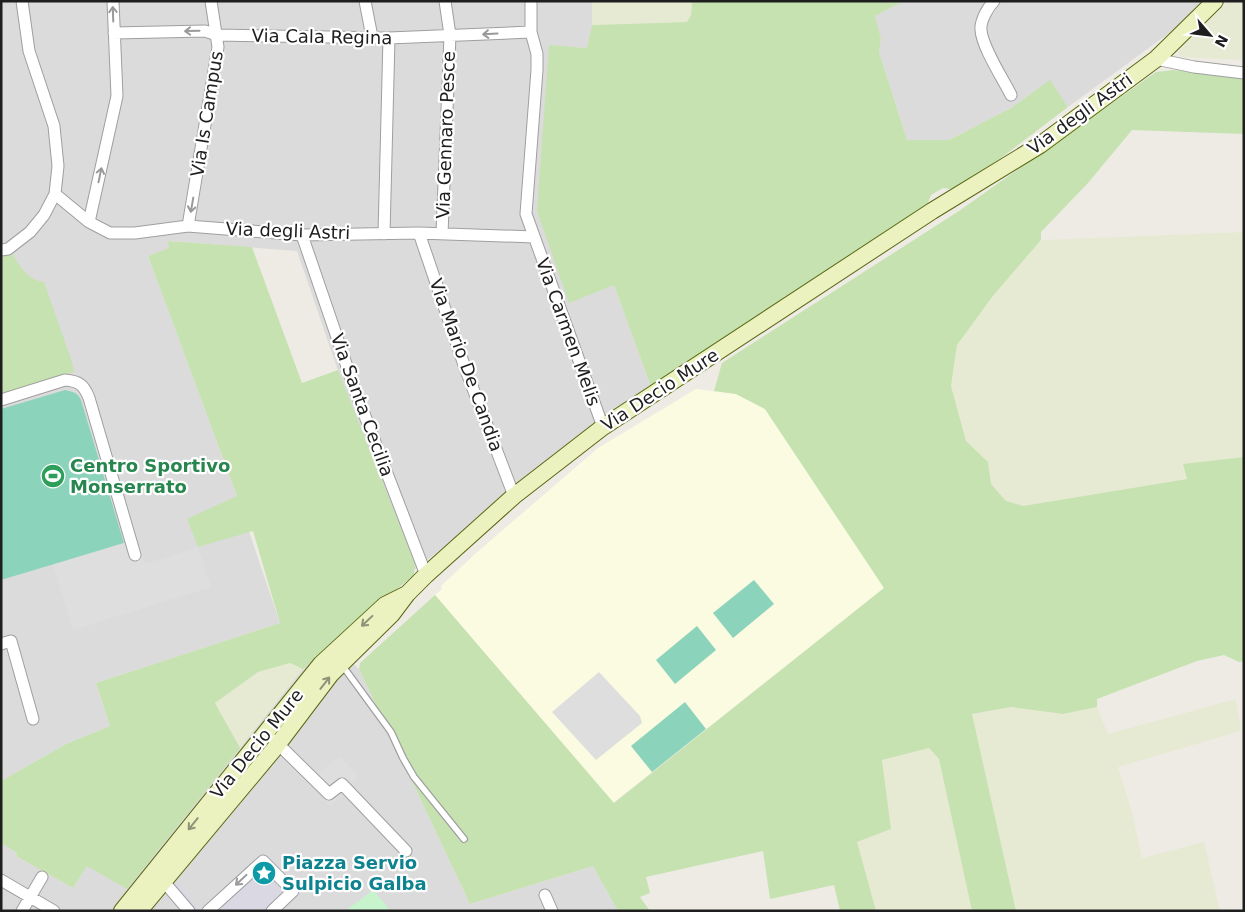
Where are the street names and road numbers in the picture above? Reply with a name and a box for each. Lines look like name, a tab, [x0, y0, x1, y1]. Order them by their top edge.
street label: Via Cala Regina	[252, 25, 393, 48]
street label: Via Is Campus	[186, 49, 227, 178]
street label: Via Gennaro Pesce	[432, 51, 459, 219]
street label: Via degli Astri	[1023, 69, 1136, 159]
street label: Via degli Astri	[225, 218, 351, 243]
street label: Via Carmen Melis	[532, 255, 605, 409]
street label: Via Mario De Candia	[425, 275, 508, 454]
street label: Via Santa Cecilia	[327, 330, 398, 479]
street label: Via Decio Mure	[597, 344, 722, 435]
street label: Via Decio Mure	[206, 685, 307, 803]

